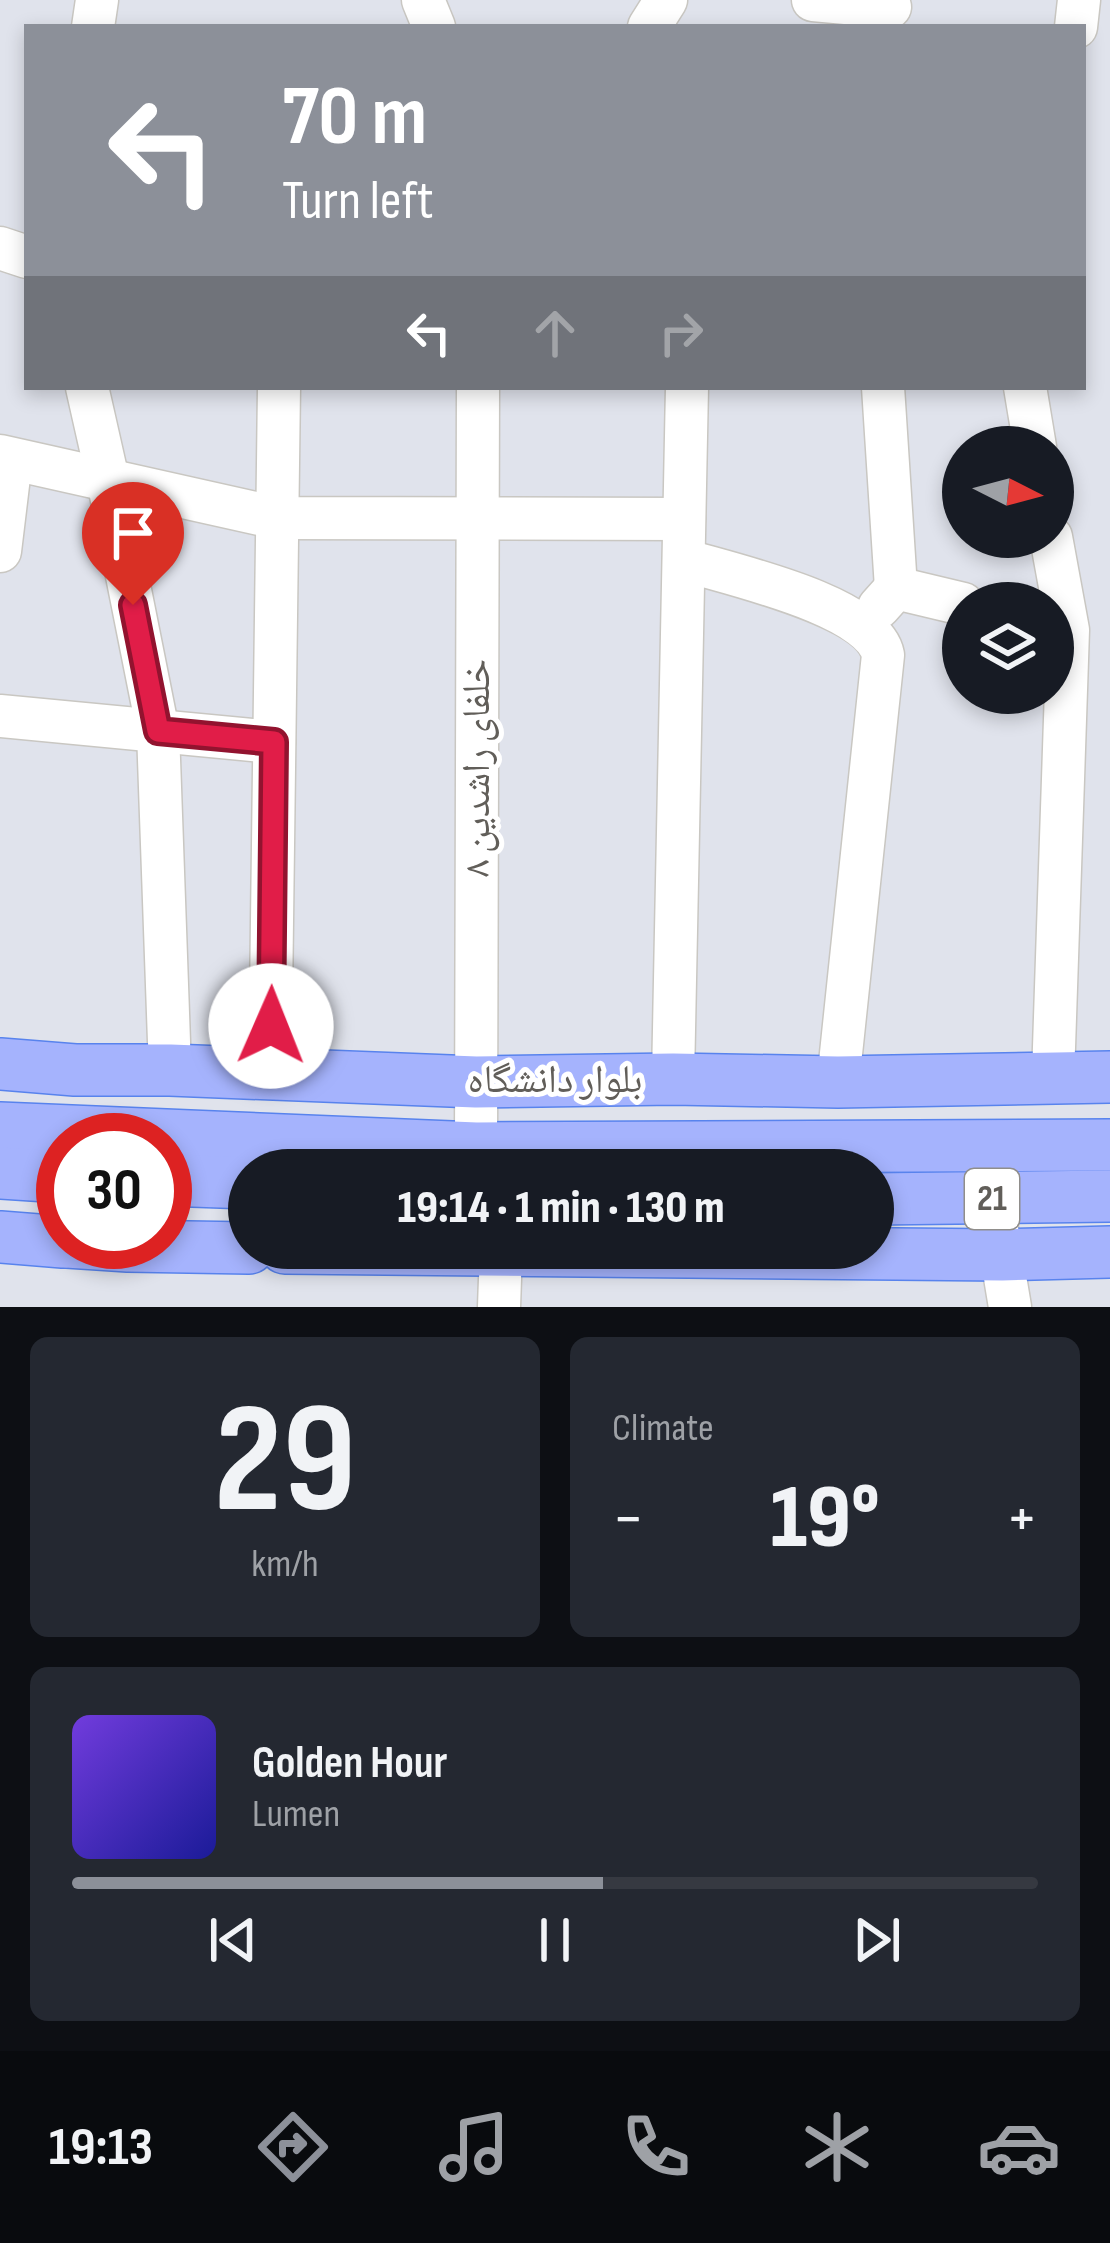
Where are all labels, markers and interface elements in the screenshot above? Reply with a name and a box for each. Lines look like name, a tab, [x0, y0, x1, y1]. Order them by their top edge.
text: 70 m	[282, 67, 427, 168]
icon: left	[84, 72, 240, 228]
text: Turn left	[282, 169, 434, 234]
icon: left	[396, 300, 462, 366]
icon: ahead	[522, 300, 588, 366]
icon: right	[648, 300, 714, 366]
north arrow	[942, 426, 1074, 558]
map controls	[942, 426, 1074, 714]
pin	[82, 482, 184, 605]
icon: arrive	[100, 500, 166, 566]
button: layers	[942, 582, 1074, 714]
street label: خلفای راشدین ۸	[454, 659, 501, 877]
position arrow	[208, 963, 334, 1089]
street label: بلوار دانشگاه	[468, 1057, 642, 1104]
speed limit sign: 30	[36, 1113, 192, 1269]
road number: 21	[965, 1169, 1019, 1229]
text: 19:14 · 1 min · 130 m	[398, 1181, 724, 1236]
text: 29	[214, 1369, 356, 1556]
text: Climate	[612, 1405, 714, 1452]
text: 19°	[770, 1465, 880, 1573]
text: −	[612, 1480, 644, 1559]
text: +	[1006, 1480, 1038, 1559]
text: km/h	[251, 1541, 319, 1588]
text: Golden Hour	[252, 1736, 447, 1791]
text: Lumen	[252, 1791, 340, 1838]
icon: previous	[200, 1907, 266, 1973]
icon: pause	[522, 1907, 588, 1973]
icon: next	[844, 1907, 910, 1973]
icon: directions	[251, 2105, 335, 2189]
icon: music	[432, 2105, 516, 2189]
icon: phone	[614, 2105, 698, 2189]
icon: climate	[795, 2105, 879, 2189]
icon: car	[977, 2105, 1061, 2189]
text: 19:13	[49, 2115, 153, 2180]

